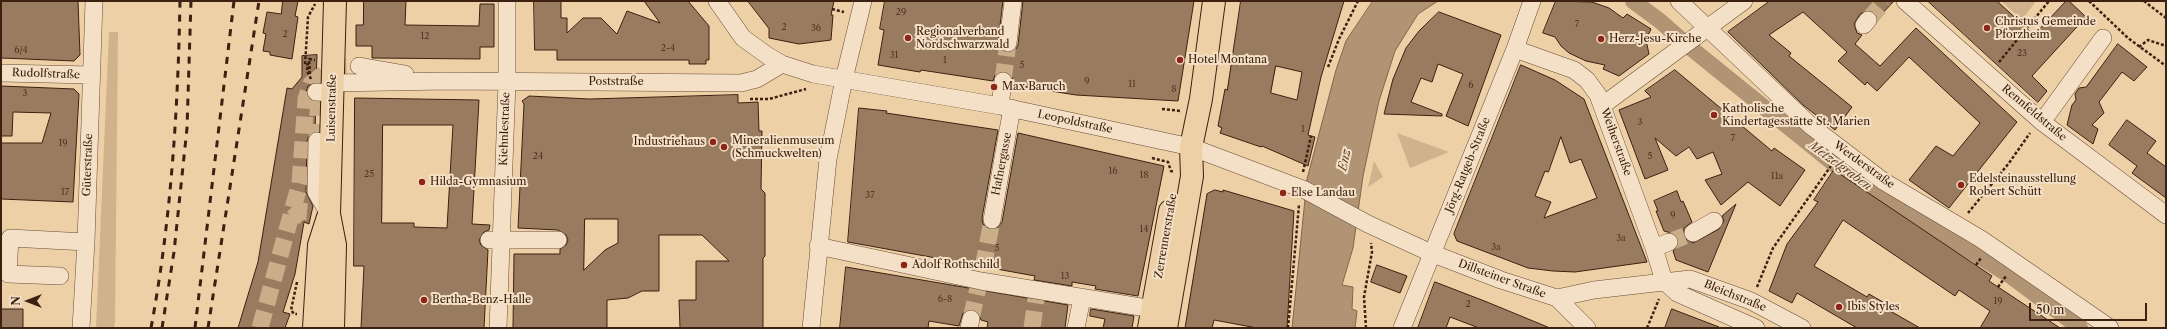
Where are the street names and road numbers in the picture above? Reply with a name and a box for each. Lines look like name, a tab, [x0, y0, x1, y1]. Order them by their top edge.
street label: Rudolfstraße	[12, 66, 80, 82]
street label: Luisenstraße	[325, 74, 339, 142]
street label: Poststraße	[588, 75, 644, 89]
street label: Rennfeldstraße	[1999, 82, 2069, 144]
street label: Kiehnlestraße	[497, 92, 513, 166]
street label: Weiherstraße	[1598, 106, 1634, 178]
street label: Leopoldstraße	[1036, 108, 1114, 136]
street label: Jörg-Ratgeb-Straße	[1443, 115, 1493, 215]
street label: Hafnergasse	[989, 131, 1015, 197]
street label: Güterstraße	[80, 133, 96, 197]
street label: Werderstraße	[1831, 138, 1897, 192]
street label: Zerrennerstraße	[1152, 192, 1180, 280]
street label: Dillsteiner Straße	[1456, 257, 1548, 301]
street label: Bleichstraße	[1702, 278, 1768, 314]

